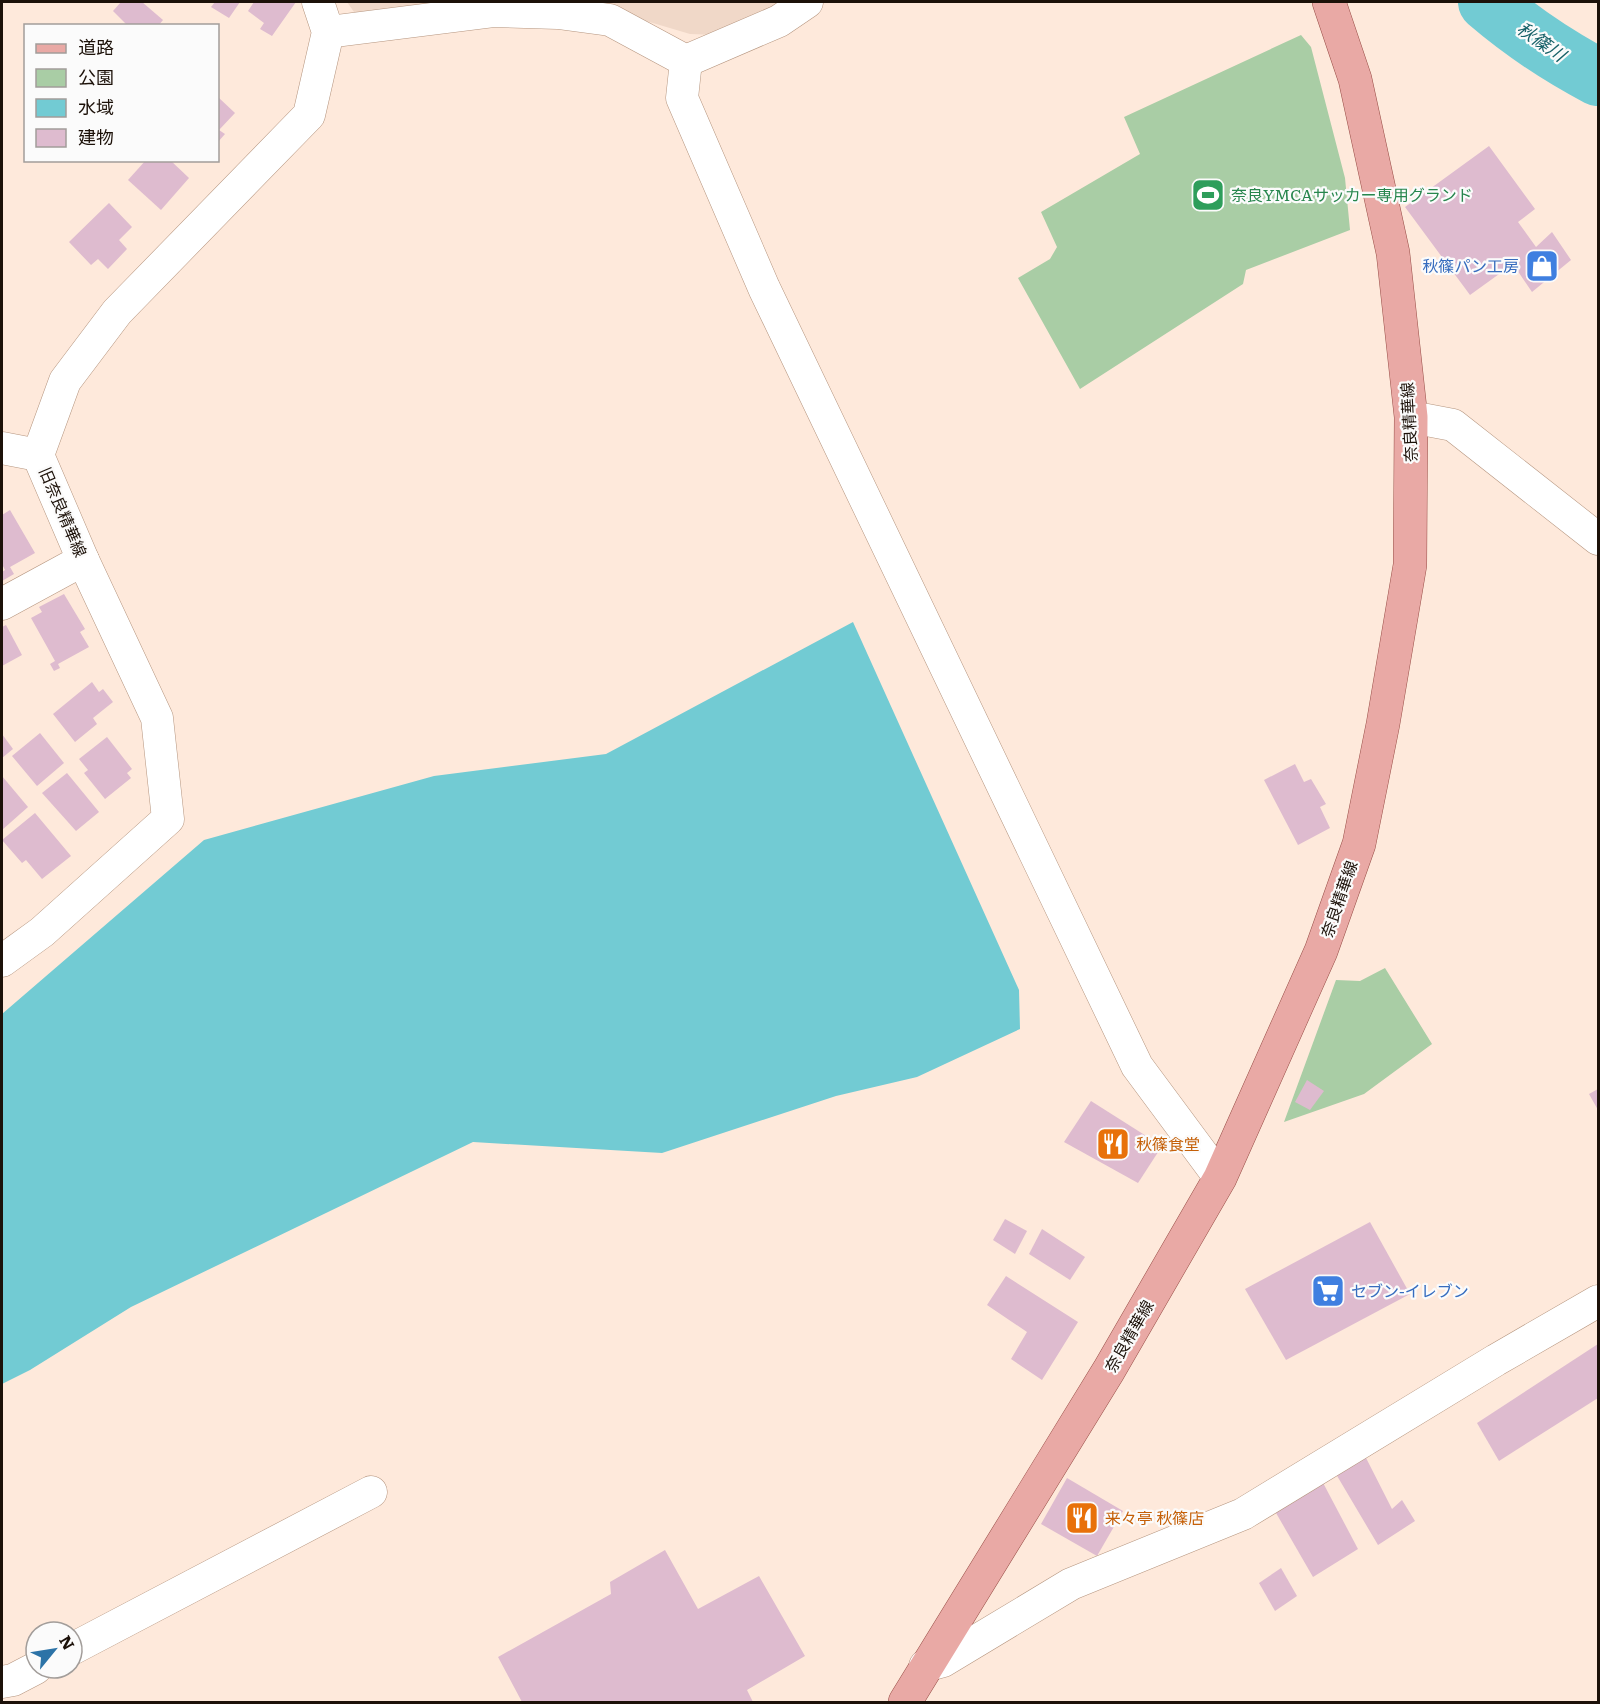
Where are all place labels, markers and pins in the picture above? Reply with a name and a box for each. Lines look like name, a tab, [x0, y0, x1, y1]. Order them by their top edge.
sports icon: 奈良YMCAサッカー専用グランド	[1190, 177, 1226, 213]
place label: 奈良YMCAサッカー専用グランド	[1231, 182, 1473, 206]
shop icon: 秋篠パン工房	[1524, 248, 1560, 284]
place label: 秋篠パン工房	[1422, 253, 1519, 277]
restaurant icon: 秋篠食堂	[1095, 1126, 1131, 1162]
place label: 秋篠食堂	[1136, 1131, 1200, 1155]
supermarket icon: セブン-イレブン	[1310, 1273, 1346, 1309]
place label: セブン-イレブン	[1351, 1278, 1469, 1302]
restaurant icon: 来々亭 秋篠店	[1064, 1500, 1100, 1536]
place label: 来々亭 秋篠店	[1105, 1505, 1204, 1529]

